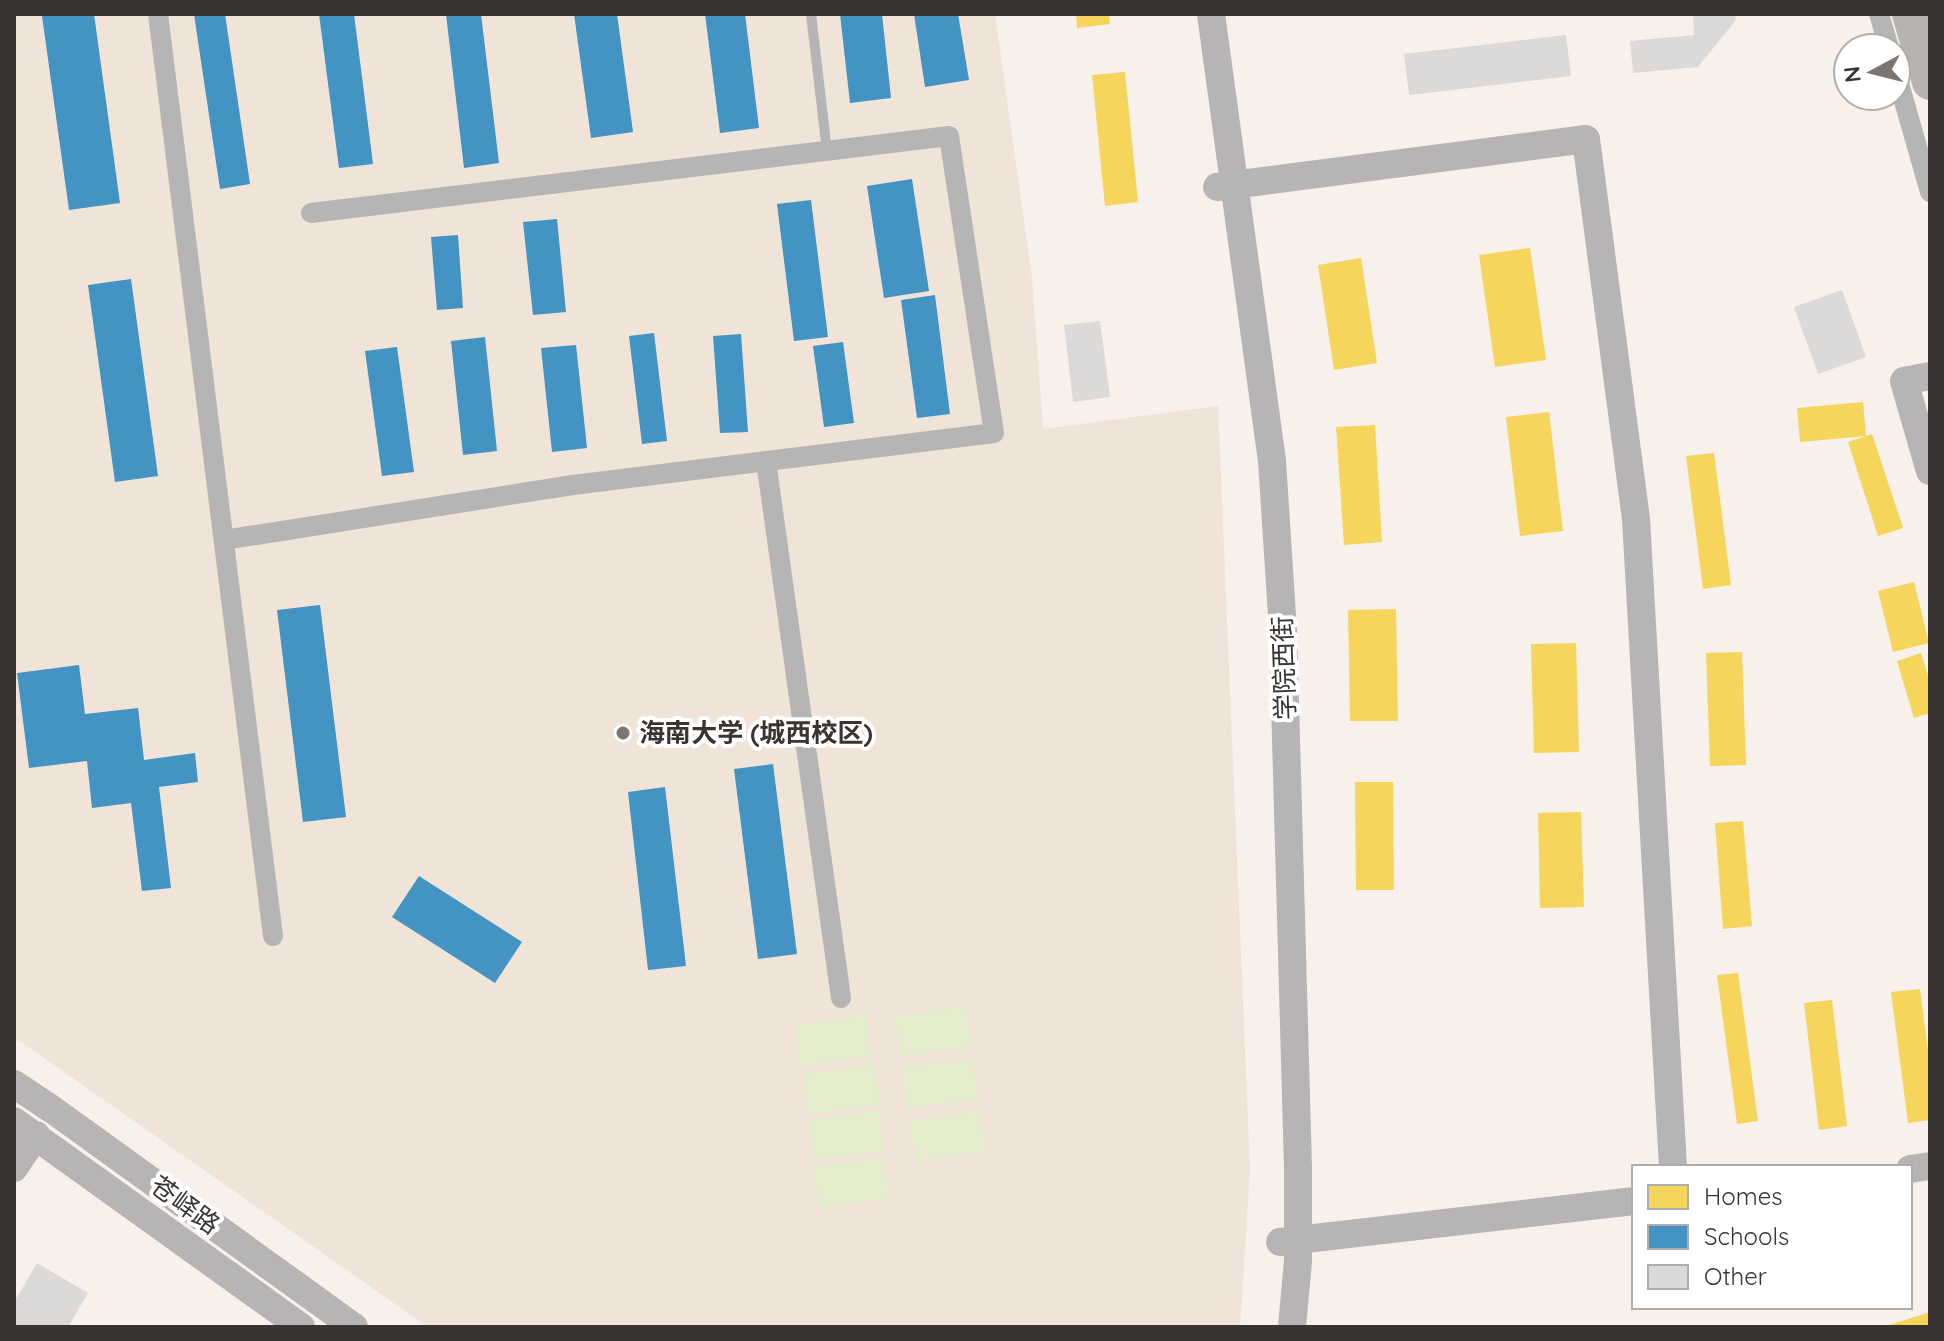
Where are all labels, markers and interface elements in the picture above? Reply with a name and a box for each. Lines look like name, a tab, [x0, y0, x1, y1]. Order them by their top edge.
north arrow	[1832, 32, 1912, 112]
text: N	[1837, 65, 1867, 84]
street label: 学院西街	[1265, 615, 1302, 721]
place label: 海南大学 (城西校区)	[639, 716, 873, 749]
marker: 海南大学 (城西校区)	[614, 724, 632, 742]
legend	[1632, 1165, 1912, 1309]
street label: 苍峄路	[144, 1168, 227, 1241]
text: Homes	[1704, 1181, 1782, 1211]
text: Schools	[1704, 1221, 1789, 1251]
text: Other	[1704, 1261, 1767, 1291]

